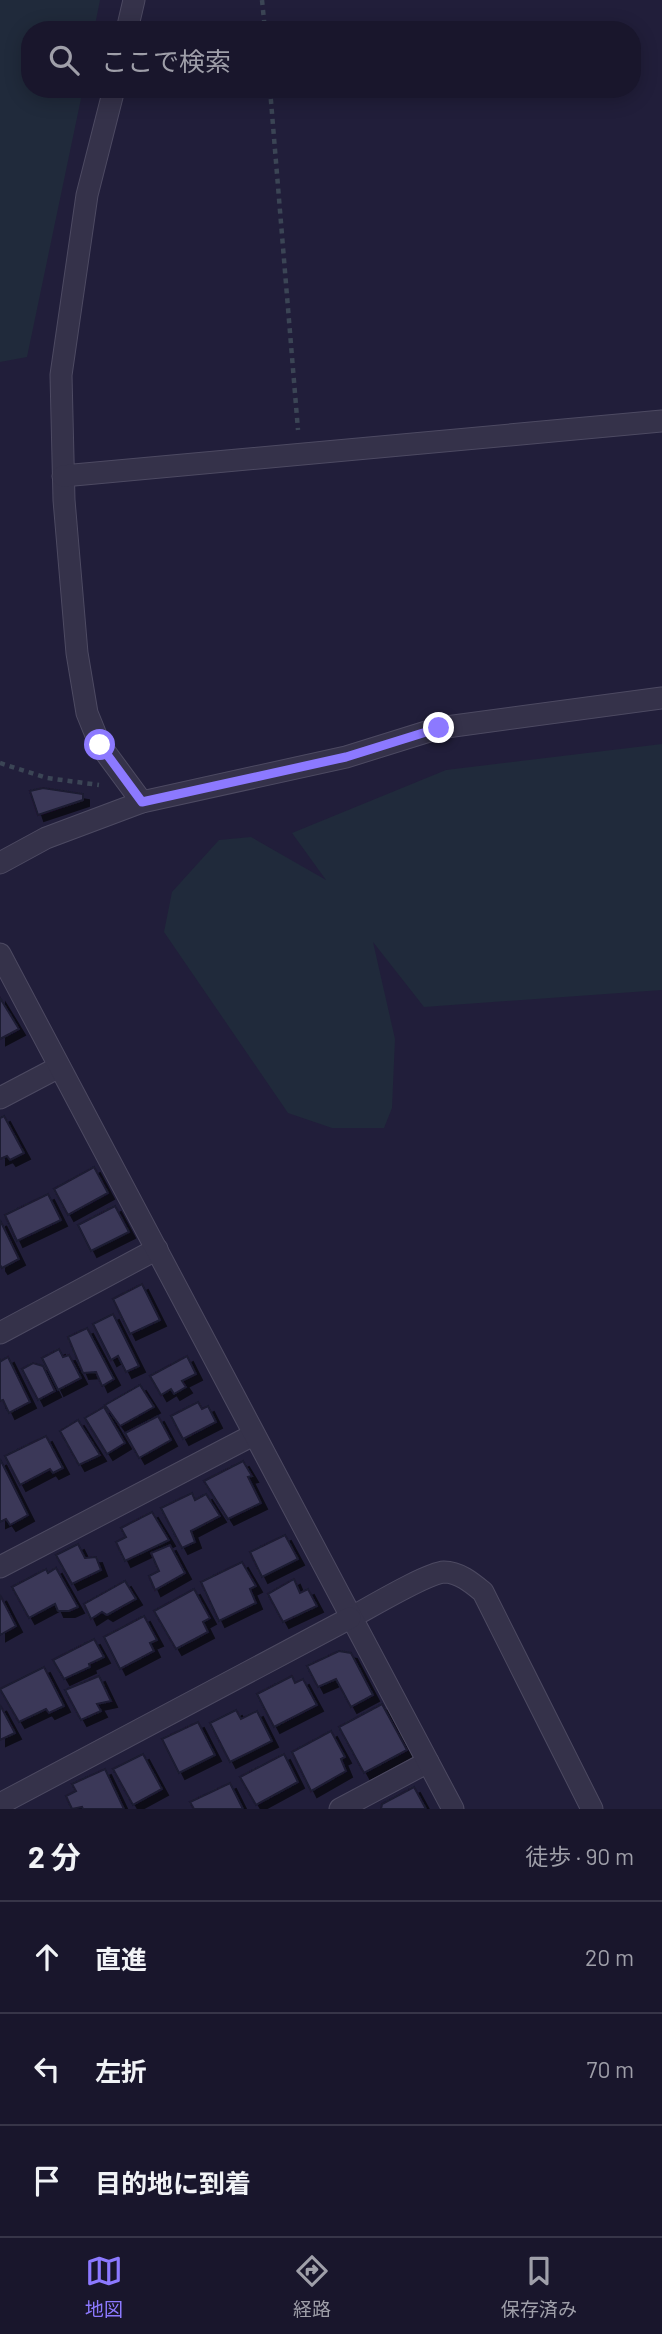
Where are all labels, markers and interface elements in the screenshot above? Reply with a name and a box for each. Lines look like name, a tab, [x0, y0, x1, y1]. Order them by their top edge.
search box	[21, 21, 641, 98]
icon: search	[45, 41, 83, 79]
text: ここで検索	[101, 45, 231, 76]
route end	[423, 712, 454, 743]
route start	[84, 729, 115, 760]
text: 2 分	[28, 1838, 81, 1874]
text: 徒歩 · 90 m	[525, 1842, 634, 1870]
icon: ahead	[28, 1938, 66, 1976]
text: 直進	[95, 1943, 147, 1974]
text: 20 m	[585, 1943, 634, 1971]
icon: left	[28, 2050, 66, 2088]
text: 左折	[95, 2055, 147, 2086]
text: 70 m	[587, 2055, 634, 2083]
icon: arrive	[28, 2162, 66, 2200]
text: 目的地に到着	[95, 2167, 251, 2198]
tab: 地図	[85, 2252, 123, 2321]
tab: 経路	[293, 2252, 331, 2321]
tab: 保存済み	[501, 2252, 577, 2321]

